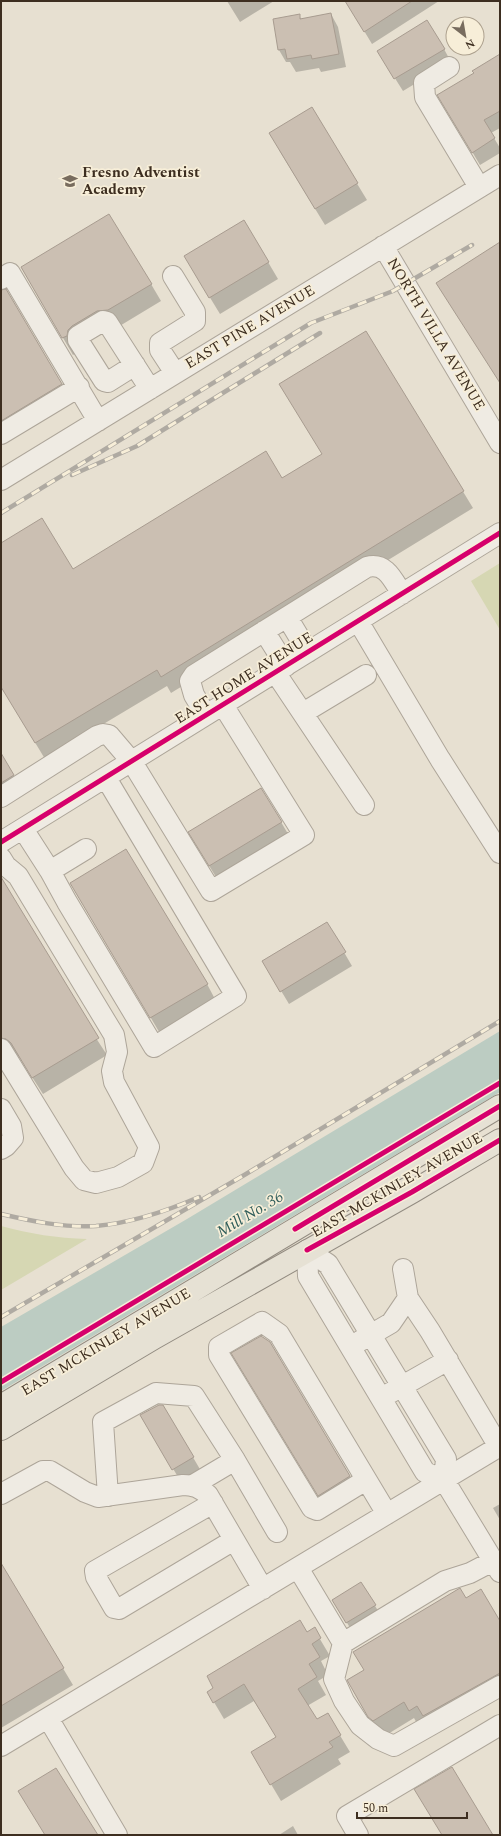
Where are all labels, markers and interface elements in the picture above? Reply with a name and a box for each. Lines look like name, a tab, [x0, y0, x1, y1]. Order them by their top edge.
north arrow	[445, 16, 485, 56]
text: N	[462, 35, 478, 54]
place label: Fresno Adventist Academy	[82, 161, 200, 201]
school or university icon: Fresno Adventist Academy	[61, 172, 79, 190]
street label: NORTH VILLA AVENUE	[381, 253, 491, 415]
street label: EAST PINE AVENUE	[181, 279, 319, 375]
street label: EAST HOME AVENUE	[170, 626, 318, 730]
street label: EAST MCKINLEY AVENUE	[307, 1126, 487, 1244]
water label: Mill No. 36	[212, 1185, 288, 1243]
street label: EAST MCKINLEY AVENUE	[17, 1282, 195, 1402]
scale bar	[357, 1794, 467, 1820]
text: 50 m	[363, 1799, 388, 1818]

